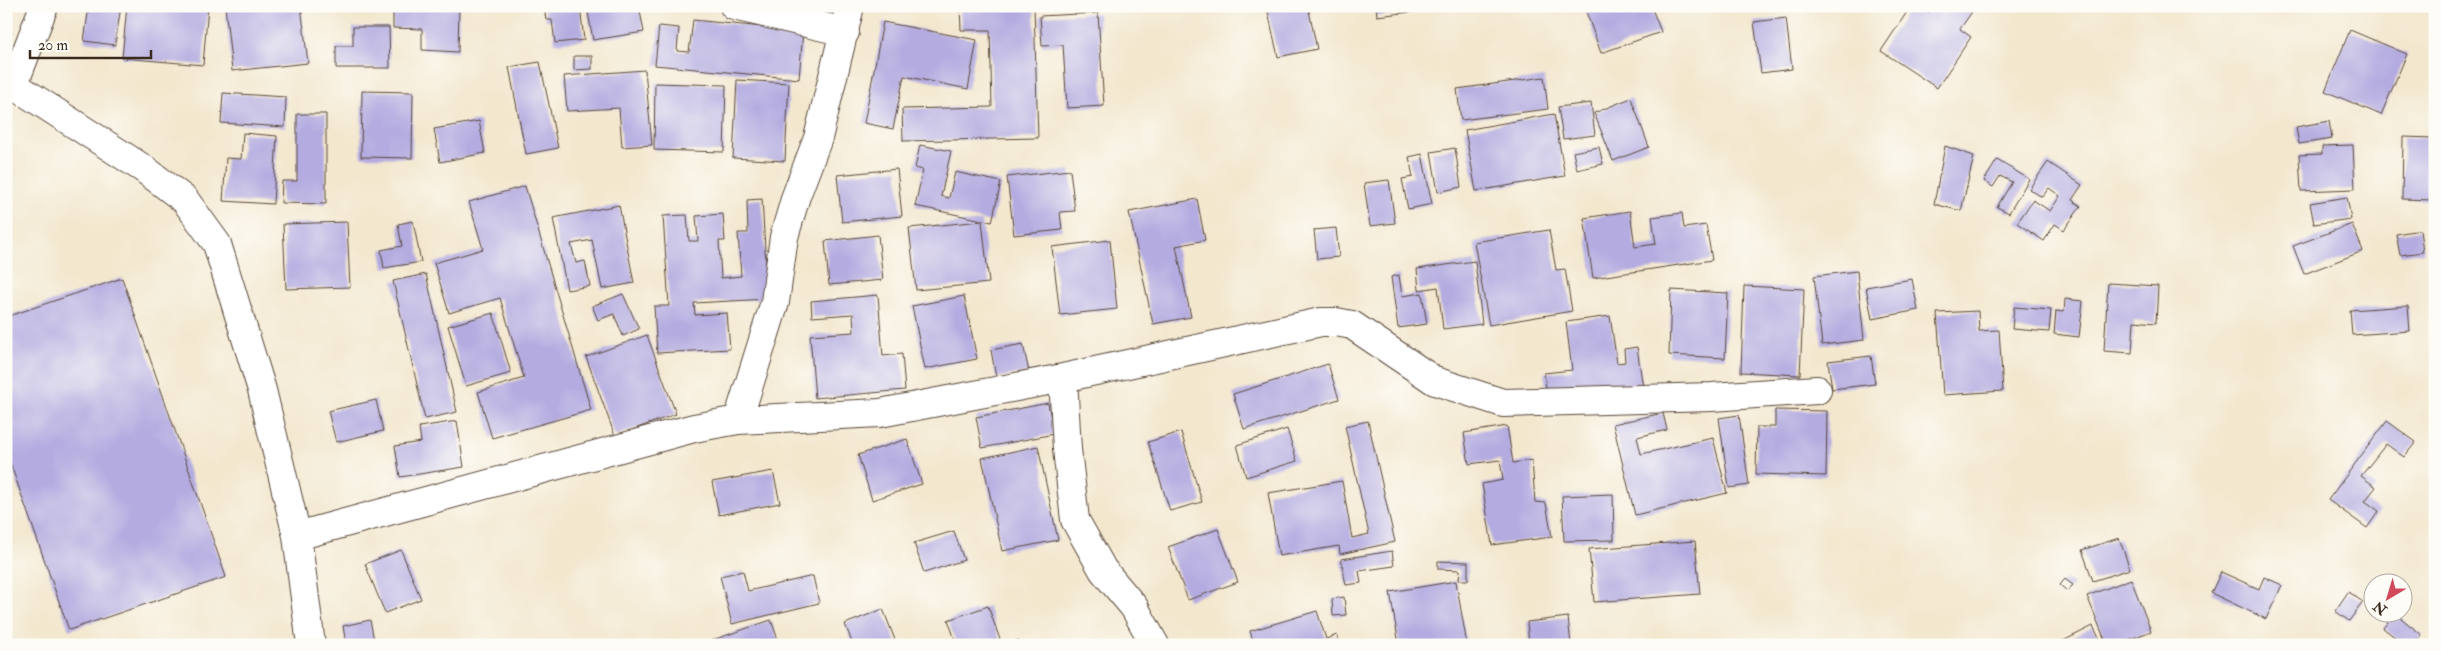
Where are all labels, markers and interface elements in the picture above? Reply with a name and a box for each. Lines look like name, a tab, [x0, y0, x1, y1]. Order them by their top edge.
scale bar	[30, 28, 151, 60]
text: 20 m	[38, 36, 68, 55]
north arrow	[2364, 574, 2414, 624]
text: N	[2370, 597, 2391, 619]

